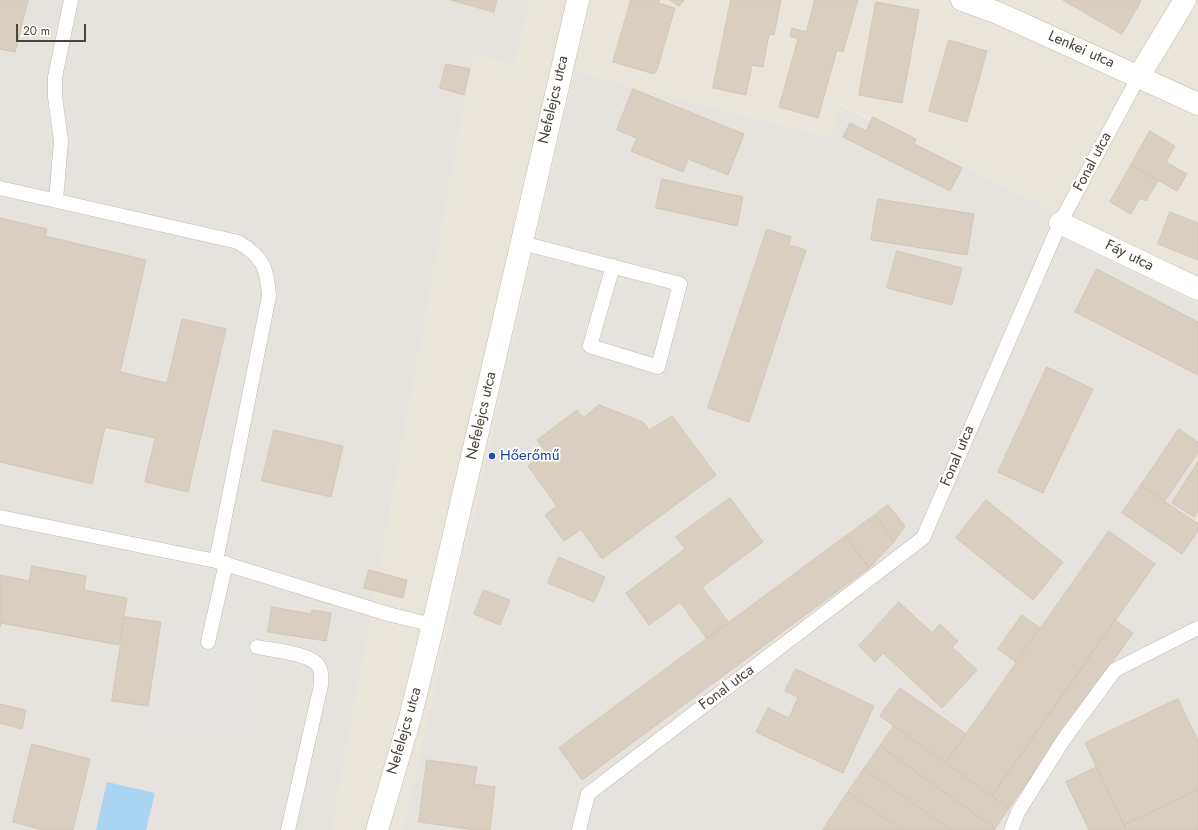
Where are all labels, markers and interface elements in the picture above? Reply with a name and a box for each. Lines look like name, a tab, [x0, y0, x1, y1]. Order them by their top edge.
scale bar	[18, 16, 88, 42]
text: 20 m	[23, 22, 50, 40]
street label: Lenkei utca	[1045, 27, 1117, 73]
street label: Nefelejcs utca	[535, 54, 573, 146]
street label: Fonal utca	[1070, 129, 1116, 195]
street label: Fáy utca	[1102, 237, 1156, 275]
street label: Nefelejcs utca	[463, 370, 501, 462]
street label: Fonal utca	[937, 423, 979, 489]
place label: Hőerőmű	[500, 447, 560, 465]
marker: Hőerőmű	[487, 451, 497, 461]
street label: Fonal utca	[696, 662, 758, 714]
street label: Nefelejcs utca	[384, 685, 426, 777]

